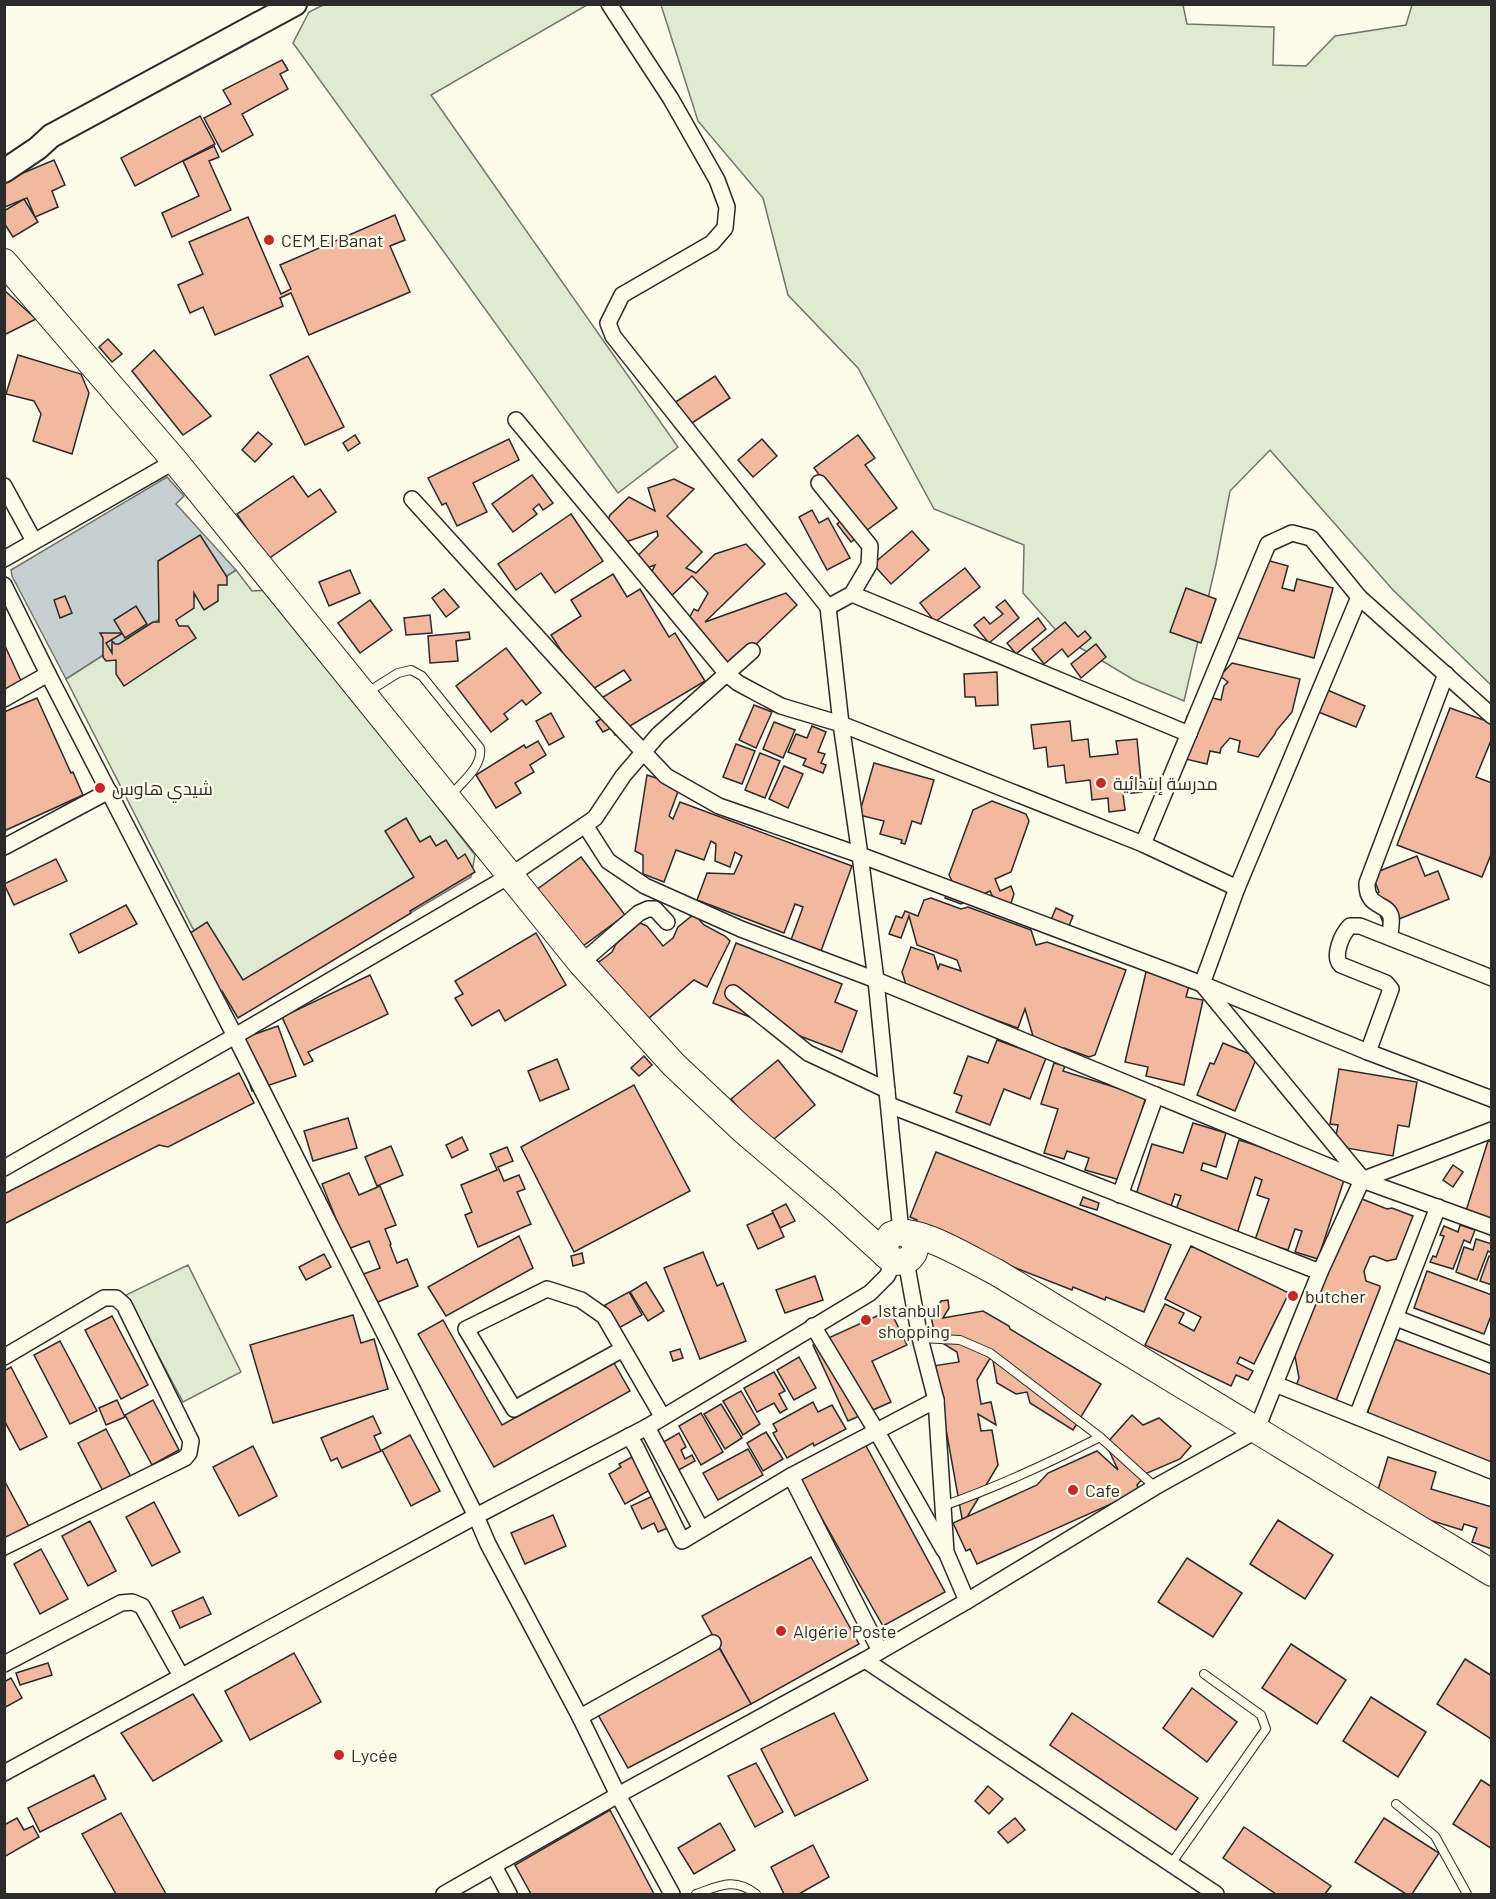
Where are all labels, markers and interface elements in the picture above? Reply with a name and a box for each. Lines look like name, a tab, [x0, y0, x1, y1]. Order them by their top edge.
place label: CEM El Banat	[281, 229, 384, 251]
marker: CEM El Banat	[262, 233, 276, 247]
place label: مدرسة إبتدائية	[1113, 772, 1218, 795]
marker: مدرسة إبتدائية	[1094, 776, 1108, 790]
place label: شيدي هاوس	[112, 777, 213, 803]
marker: شيدي هاوس	[93, 781, 107, 795]
place label: butcher	[1305, 1285, 1366, 1307]
marker: butcher	[1286, 1289, 1300, 1303]
place label: Istanbul shopping	[878, 1299, 950, 1342]
marker: Istanbul shopping	[859, 1313, 873, 1327]
place label: Cafe	[1085, 1479, 1120, 1501]
marker: Cafe	[1066, 1483, 1080, 1497]
place label: Algérie Poste	[793, 1620, 896, 1642]
marker: Algérie Poste	[774, 1624, 788, 1638]
place label: Lycée	[351, 1744, 398, 1766]
marker: Lycée	[332, 1748, 346, 1762]

